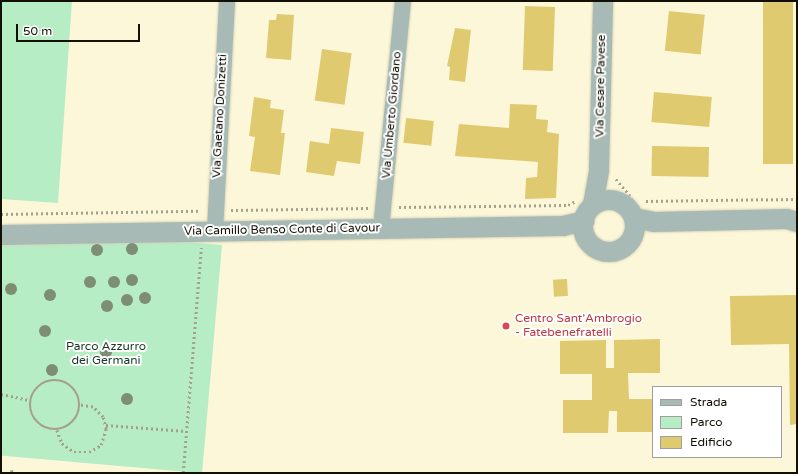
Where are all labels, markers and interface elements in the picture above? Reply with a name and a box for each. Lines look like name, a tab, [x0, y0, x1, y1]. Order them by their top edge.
scale bar	[18, 16, 142, 42]
text: 50 m	[23, 24, 52, 38]
street label: Via Cesare Pavese	[593, 34, 609, 138]
street label: Via Umberto Giordano	[379, 51, 405, 179]
street label: Via Gaetano Donizetti	[210, 54, 230, 178]
street label: Via Camillo Benso Conte di Cavour	[184, 221, 380, 239]
place label: Centro Sant'Ambrogio - Fatebenefratelli	[515, 312, 642, 340]
marker: Centro Sant'Ambrogio - Fatebenefratelli	[500, 320, 512, 332]
park label: Parco Azzurro dei Germani	[66, 340, 146, 368]
legend	[652, 386, 782, 458]
text: Strada	[690, 395, 727, 409]
text: Parco	[690, 415, 723, 429]
text: Edificio	[690, 435, 732, 449]

